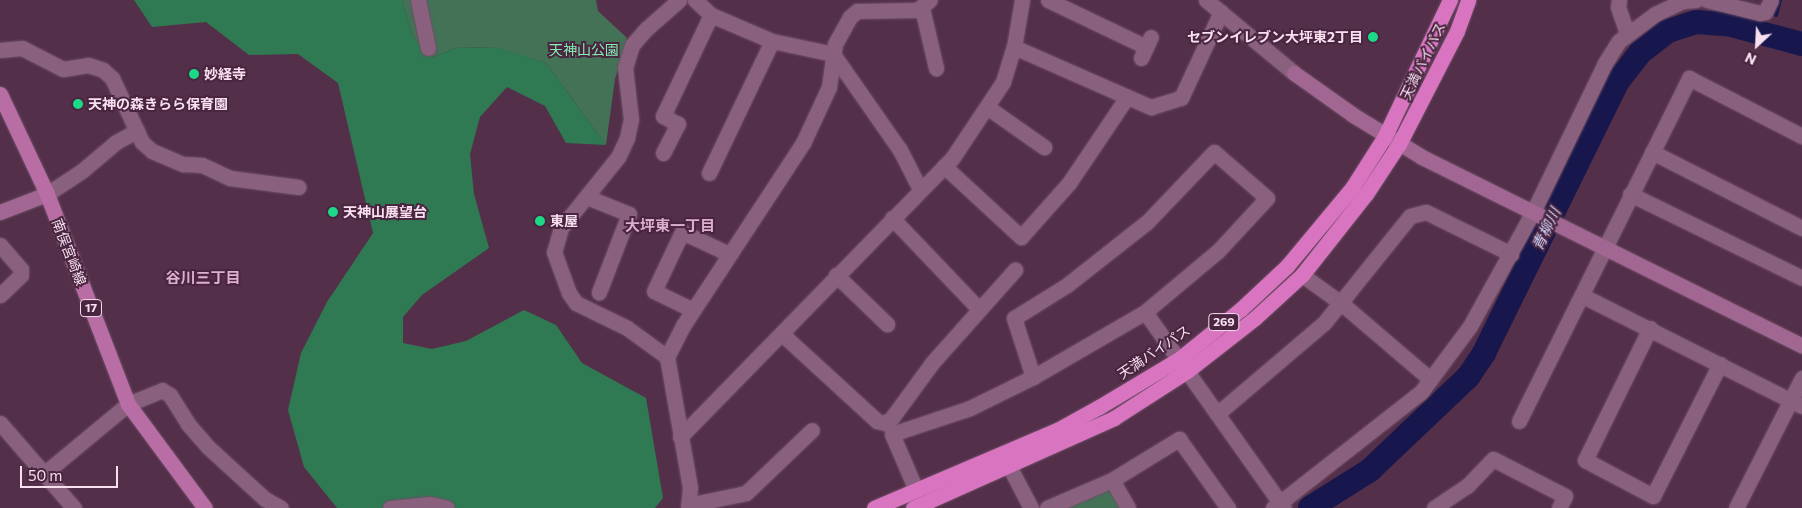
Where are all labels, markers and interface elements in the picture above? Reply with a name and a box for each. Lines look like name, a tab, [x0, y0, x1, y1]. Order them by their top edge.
street label: 天満バイパス	[1397, 20, 1449, 102]
north arrow	[1732, 20, 1782, 70]
place label: セブンイレブン大坪東2丁目	[1187, 29, 1363, 45]
marker: セブンイレブン大坪東2丁目	[1367, 31, 1379, 43]
park label: 天神山公園	[549, 42, 619, 58]
text: N	[1742, 49, 1759, 69]
place label: 妙経寺	[204, 66, 246, 82]
marker: 妙経寺	[188, 68, 200, 80]
place label: 天神の森きらら保育園	[88, 96, 228, 112]
marker: 天神の森きらら保育園	[72, 98, 84, 110]
place label: 天神山展望台	[343, 204, 427, 220]
water label: 青柳川	[1528, 205, 1564, 253]
marker: 天神山展望台	[327, 206, 339, 218]
place label: 東屋	[550, 213, 578, 229]
marker: 東屋	[534, 215, 546, 227]
street label: 南俣宮崎線	[49, 216, 89, 288]
district label: 大坪東一丁目	[625, 217, 715, 235]
district label: 谷川三丁目	[166, 269, 240, 287]
road number: 17	[80, 298, 102, 318]
road number: 269	[1208, 313, 1240, 332]
street label: 天満バイパス	[1114, 322, 1194, 382]
scale bar	[22, 456, 120, 488]
text: 50 m	[28, 466, 62, 484]

